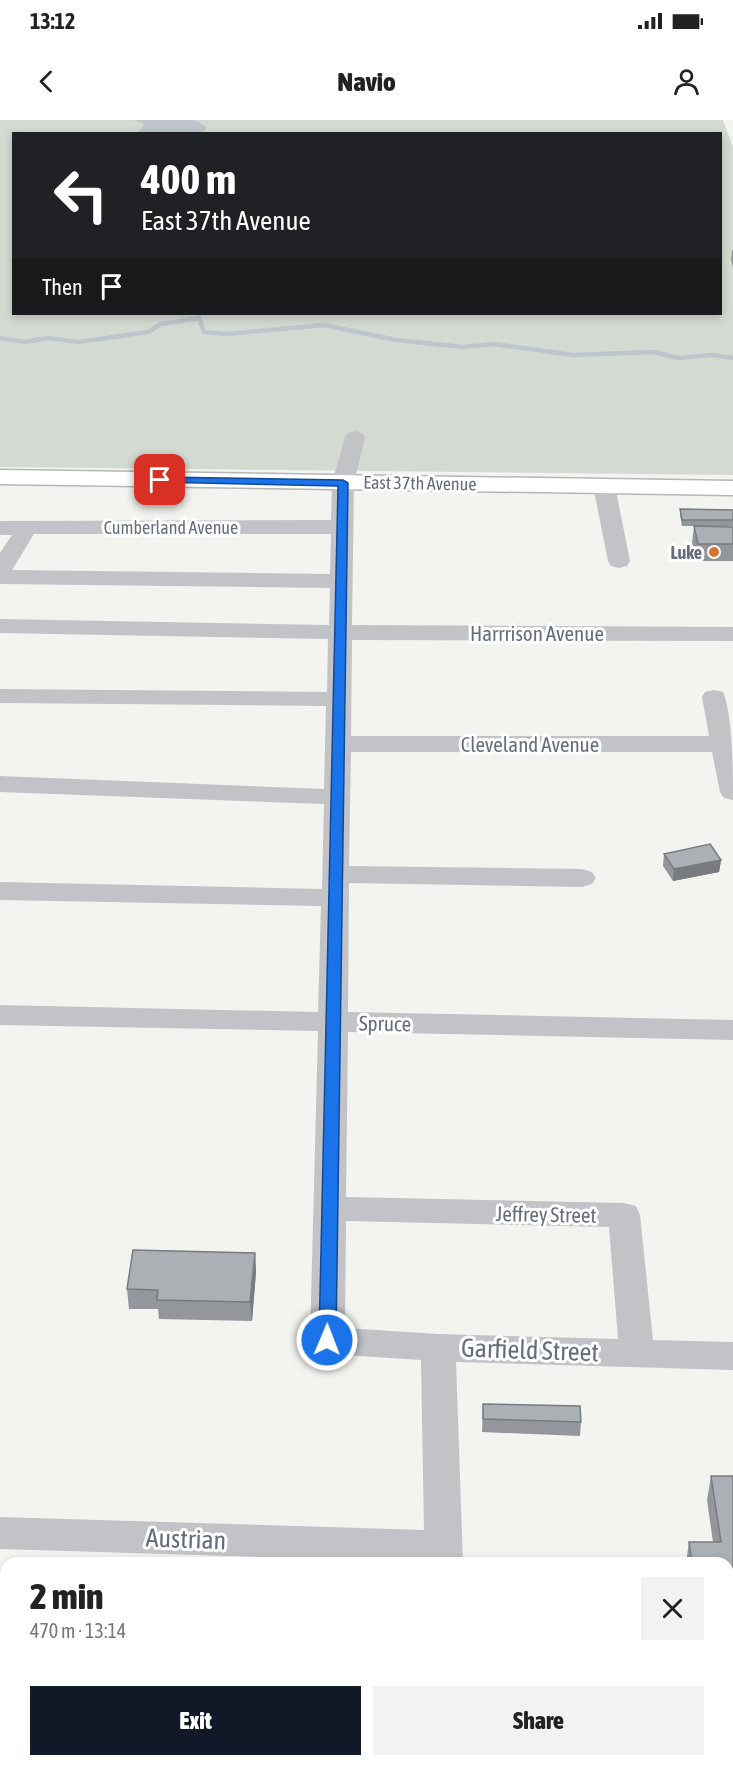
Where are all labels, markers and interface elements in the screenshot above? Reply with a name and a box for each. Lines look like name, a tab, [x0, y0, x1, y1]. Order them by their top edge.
text: 13:12	[30, 8, 75, 34]
icon: back	[30, 65, 63, 98]
icon: person	[670, 65, 703, 98]
text: Navio	[337, 66, 396, 97]
text: 400 m	[141, 155, 236, 203]
icon: left	[42, 156, 120, 234]
text: East 37th Avenue	[141, 205, 311, 236]
icon: arrive	[95, 270, 128, 303]
text: Then	[42, 274, 83, 300]
pin	[134, 454, 185, 505]
icon: arrive	[143, 463, 176, 496]
street label: East 37th Avenue	[363, 472, 477, 494]
street label: Cumberland Avenue	[104, 517, 238, 538]
place label: Luke	[671, 542, 702, 563]
marker: Luke	[707, 545, 721, 559]
street label: Harrrison Avenue	[470, 621, 604, 645]
street label: Cleveland Avenue	[461, 732, 599, 756]
street label: Spruce	[359, 1011, 411, 1035]
street label: Jeffrey Street	[495, 1201, 597, 1227]
position arrow	[295, 1308, 359, 1372]
street label: Garfield Street	[461, 1333, 599, 1367]
street label: Austrian	[145, 1523, 227, 1555]
text: 2 min	[30, 1575, 104, 1617]
button: close	[641, 1577, 704, 1640]
text: 470 m · 13:14	[30, 1619, 126, 1642]
button: Exit	[30, 1686, 361, 1755]
button: Share	[373, 1686, 704, 1755]

